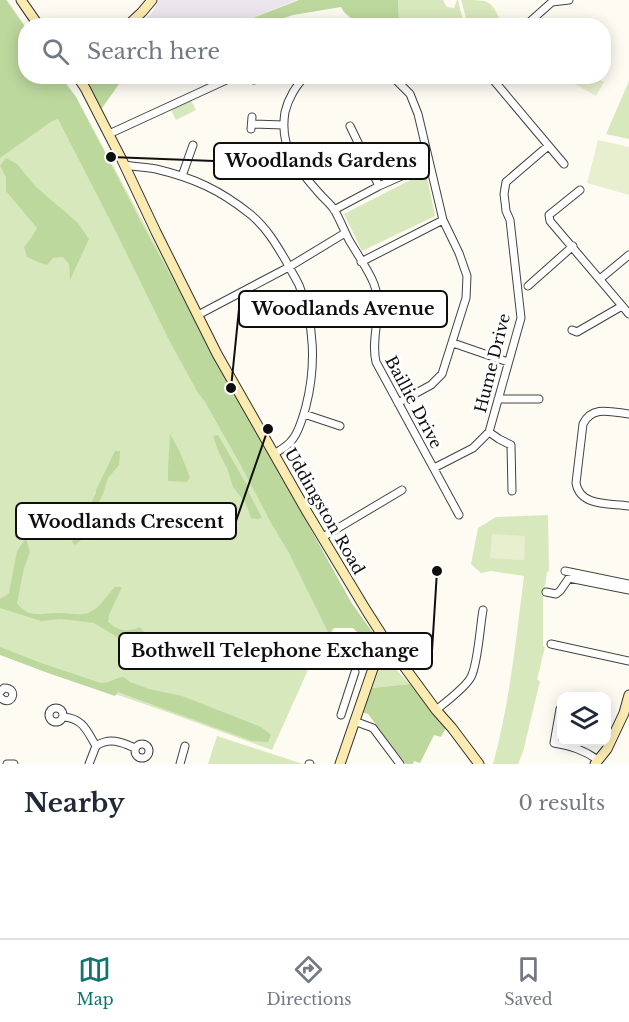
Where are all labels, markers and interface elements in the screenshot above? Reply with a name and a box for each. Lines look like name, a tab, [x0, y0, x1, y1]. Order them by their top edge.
search box	[18, 18, 611, 84]
icon: search	[39, 35, 72, 68]
text: Search here	[87, 38, 220, 65]
callout: Woodlands Gardens	[214, 143, 429, 179]
text: Woodlands Gardens	[224, 150, 417, 172]
callout: Woodlands Avenue	[239, 291, 447, 327]
text: Woodlands Avenue	[250, 298, 435, 320]
street label: Hume Drive	[470, 311, 514, 415]
street label: Baillie Drive	[381, 352, 447, 452]
street label: Uddingston Road	[281, 444, 369, 578]
callout: Woodlands Crescent	[16, 503, 236, 539]
text: Woodlands Crescent	[27, 511, 224, 533]
callout: Bothwell Telephone Exchange	[119, 633, 432, 669]
text: Bothwell Telephone Exchange	[131, 640, 419, 662]
map controls	[557, 692, 611, 746]
button: layers	[557, 692, 611, 746]
text: Nearby	[24, 787, 125, 819]
text: 0 results	[519, 791, 605, 815]
tab: Map	[76, 953, 114, 1009]
tab: Directions	[266, 953, 351, 1009]
tab: Saved	[504, 953, 553, 1009]

